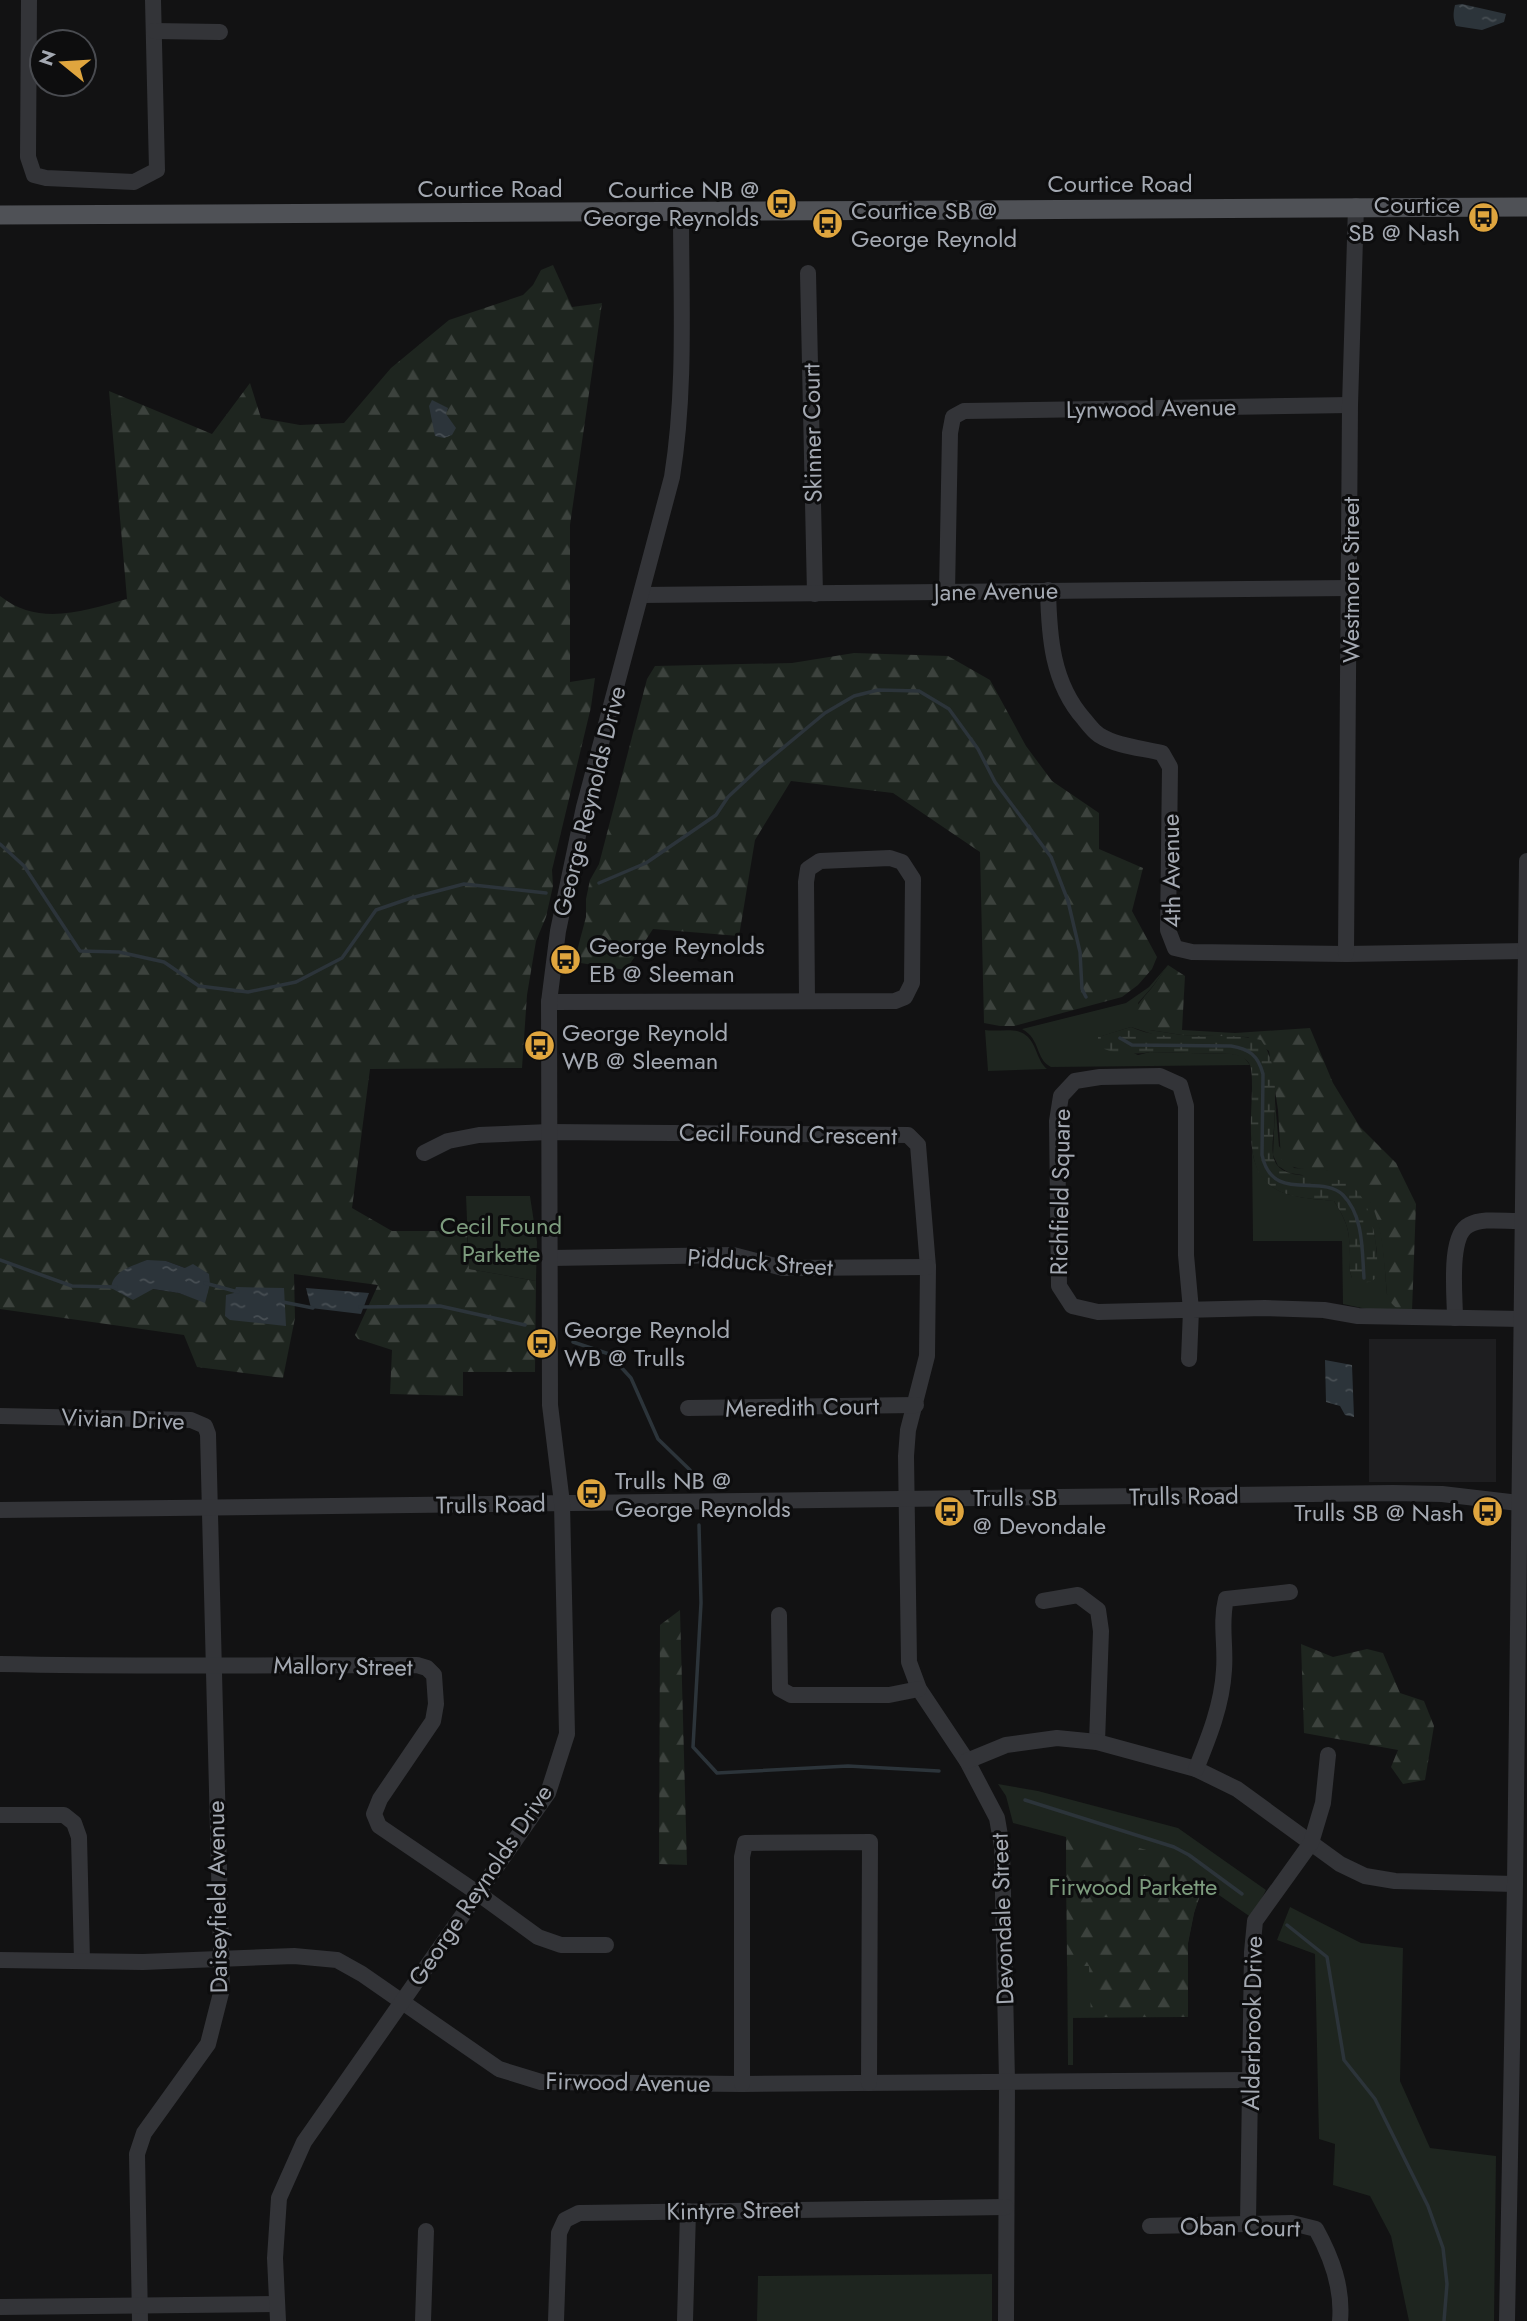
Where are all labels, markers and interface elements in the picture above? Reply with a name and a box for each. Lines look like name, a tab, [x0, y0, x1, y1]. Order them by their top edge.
north arrow	[28, 28, 98, 98]
text: N	[32, 47, 62, 69]
street label: Courtice Road	[1047, 166, 1193, 201]
street label: Courtice Road	[417, 171, 563, 206]
place label: Courtice NB @ George Reynolds	[583, 172, 759, 235]
bus stop icon: Courtice NB @ George Reynolds	[765, 186, 799, 220]
place label: Courtice SB @ Nash	[1348, 187, 1460, 250]
place label: Courtice SB @ George Reynold	[851, 193, 1017, 256]
bus stop icon: Courtice SB @ Nash	[1466, 201, 1500, 235]
bus stop icon: Courtice SB @ George Reynold	[811, 207, 845, 241]
street label: Skinner Court	[793, 363, 831, 503]
street label: Lynwood Avenue	[1065, 389, 1237, 427]
street label: Westmore Street	[1333, 497, 1368, 663]
street label: Jane Avenue	[931, 572, 1058, 610]
street label: George Reynolds Drive	[543, 682, 635, 920]
street label: 4th Avenue	[1153, 814, 1189, 928]
place label: George Reynolds EB @ Sleeman	[589, 928, 765, 991]
bus stop icon: George Reynolds EB @ Sleeman	[549, 942, 583, 976]
place label: George Reynold WB @ Sleeman	[562, 1015, 728, 1078]
bus stop icon: George Reynold WB @ Sleeman	[522, 1029, 556, 1063]
street label: Richfield Square	[1041, 1108, 1079, 1276]
street label: Cecil Found Crescent	[679, 1115, 898, 1153]
park label: Cecil Found Parkette	[440, 1208, 562, 1271]
street label: Pidduck Street	[686, 1239, 834, 1285]
place label: George Reynold WB @ Trulls	[564, 1312, 730, 1375]
bus stop icon: George Reynold WB @ Trulls	[524, 1326, 558, 1360]
street label: Meredith Court	[725, 1388, 879, 1426]
street label: Vivian Drive	[61, 1399, 185, 1439]
place label: Trulls NB @ George Reynolds	[615, 1463, 791, 1526]
bus stop icon: Trulls NB @ George Reynolds	[575, 1477, 609, 1511]
street label: Trulls Road	[1129, 1478, 1239, 1514]
place label: Trulls SB @ Devondale	[973, 1480, 1106, 1543]
street label: Trulls Road	[436, 1486, 546, 1522]
bus stop icon: Trulls SB @ Devondale	[933, 1494, 967, 1528]
place label: Trulls SB @ Nash	[1294, 1495, 1464, 1530]
bus stop icon: Trulls SB @ Nash	[1470, 1495, 1504, 1529]
street label: Mallory Street	[273, 1647, 413, 1685]
street label: George Reynolds Drive	[399, 1777, 561, 1993]
street label: Daiseyfield Avenue	[198, 1800, 236, 1994]
street label: Devondale Street	[982, 1832, 1022, 2005]
park label: Firwood Parkette	[1049, 1869, 1217, 1904]
street label: Alderbrook Drive	[1233, 1935, 1271, 2111]
street label: Firwood Avenue	[545, 2063, 711, 2101]
street label: Kintyre Street	[666, 2191, 800, 2229]
street label: Oban Court	[1180, 2208, 1301, 2246]

